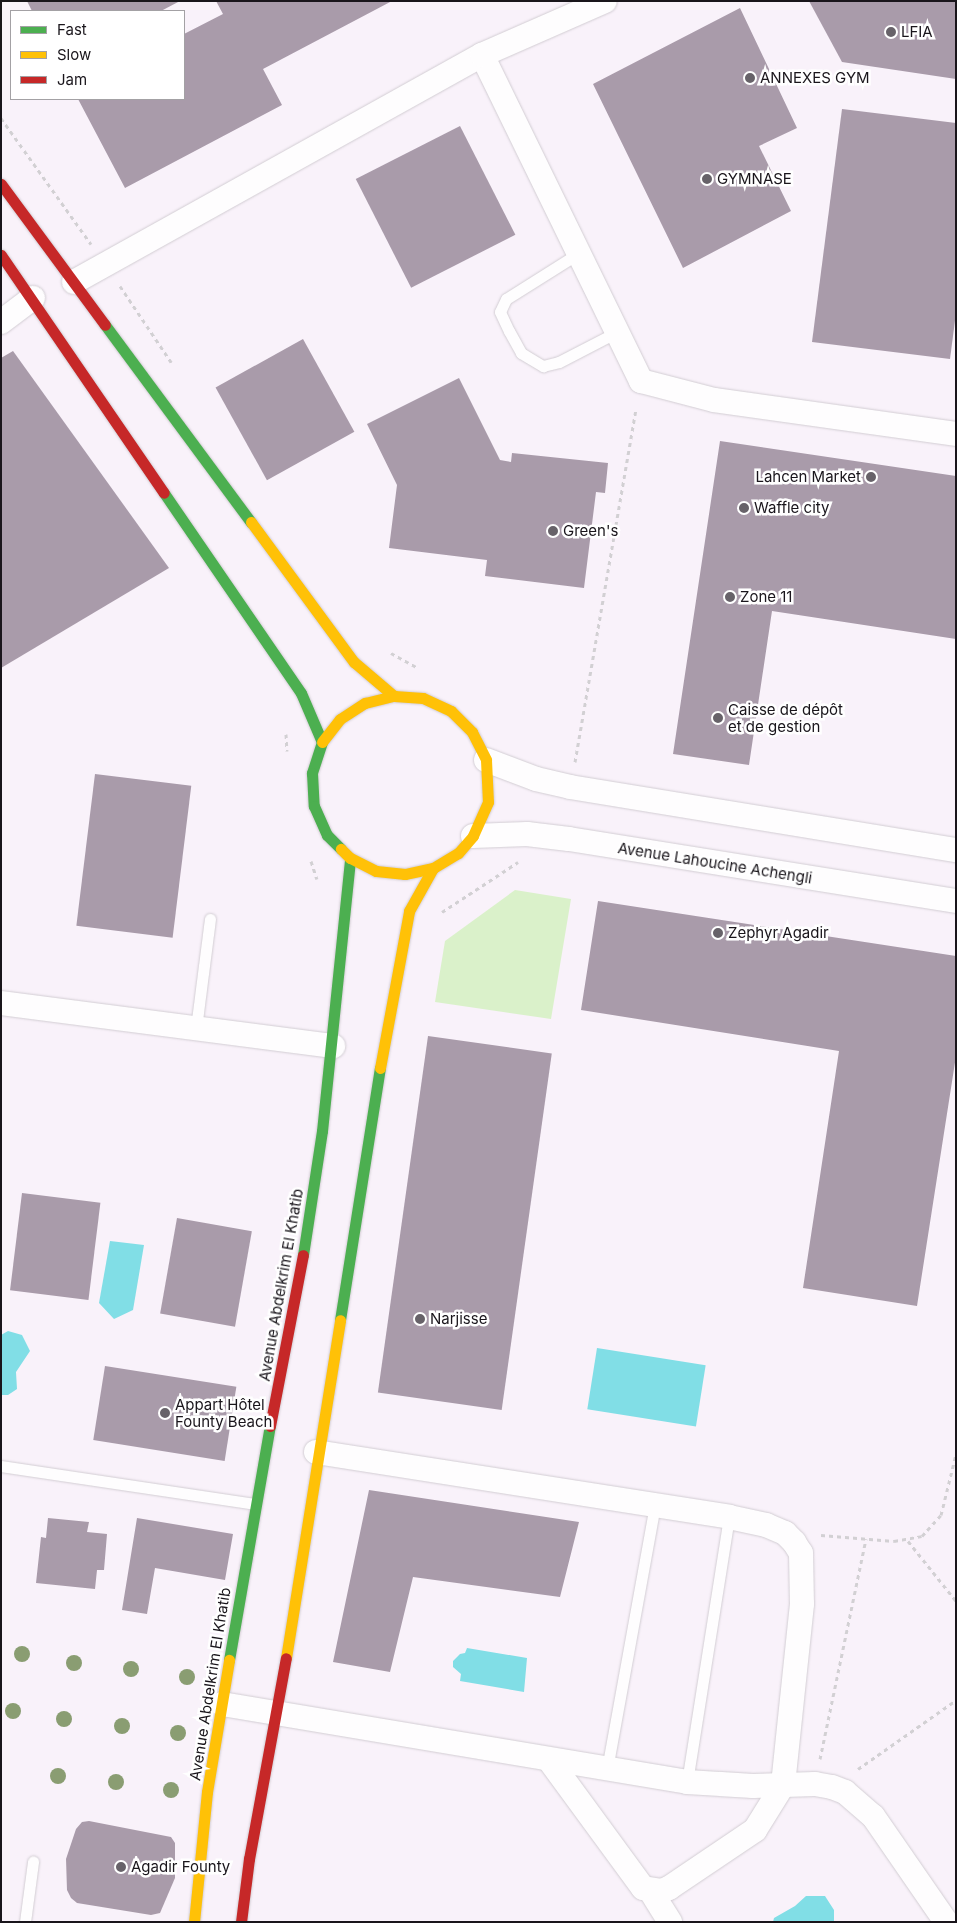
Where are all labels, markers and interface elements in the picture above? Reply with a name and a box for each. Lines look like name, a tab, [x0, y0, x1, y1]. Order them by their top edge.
legend	[10, 10, 185, 100]
text: Fast	[57, 20, 87, 39]
place label: LFIA	[901, 23, 933, 41]
marker: LFIA	[885, 26, 897, 38]
text: Slow	[57, 45, 91, 64]
place label: ANNEXES GYM	[760, 69, 870, 87]
text: Jam	[57, 70, 87, 89]
marker: ANNEXES GYM	[744, 72, 756, 84]
place label: GYMNASE	[717, 170, 792, 188]
marker: GYMNASE	[701, 173, 713, 185]
place label: Lahcen Market	[755, 468, 861, 486]
marker: Lahcen Market	[865, 471, 877, 483]
place label: Waffle city	[754, 499, 829, 517]
marker: Waffle city	[738, 502, 750, 514]
place label: Green's	[563, 522, 618, 540]
marker: Green's	[547, 525, 559, 537]
place label: Zone 11	[740, 588, 792, 606]
marker: Zone 11	[724, 591, 736, 603]
place label: Caisse de dépôt et de gestion	[728, 700, 843, 735]
marker: Caisse de dépôt et de gestion	[712, 712, 724, 724]
street label: Avenue Lahoucine Achengli	[617, 839, 813, 887]
place label: Zephyr Agadir	[728, 924, 829, 942]
marker: Zephyr Agadir	[712, 927, 724, 939]
street label: Avenue Abdelkrim El Khatib	[255, 1187, 307, 1383]
place label: Narjisse	[430, 1310, 487, 1328]
marker: Narjisse	[414, 1313, 426, 1325]
place label: Appart Hôtel Founty Beach	[175, 1395, 272, 1430]
marker: Appart Hôtel Founty Beach	[159, 1407, 171, 1419]
street label: Avenue Abdelkrim El Khatib	[186, 1586, 234, 1782]
place label: Agadir Founty	[131, 1858, 230, 1876]
marker: Agadir Founty	[115, 1861, 127, 1873]

